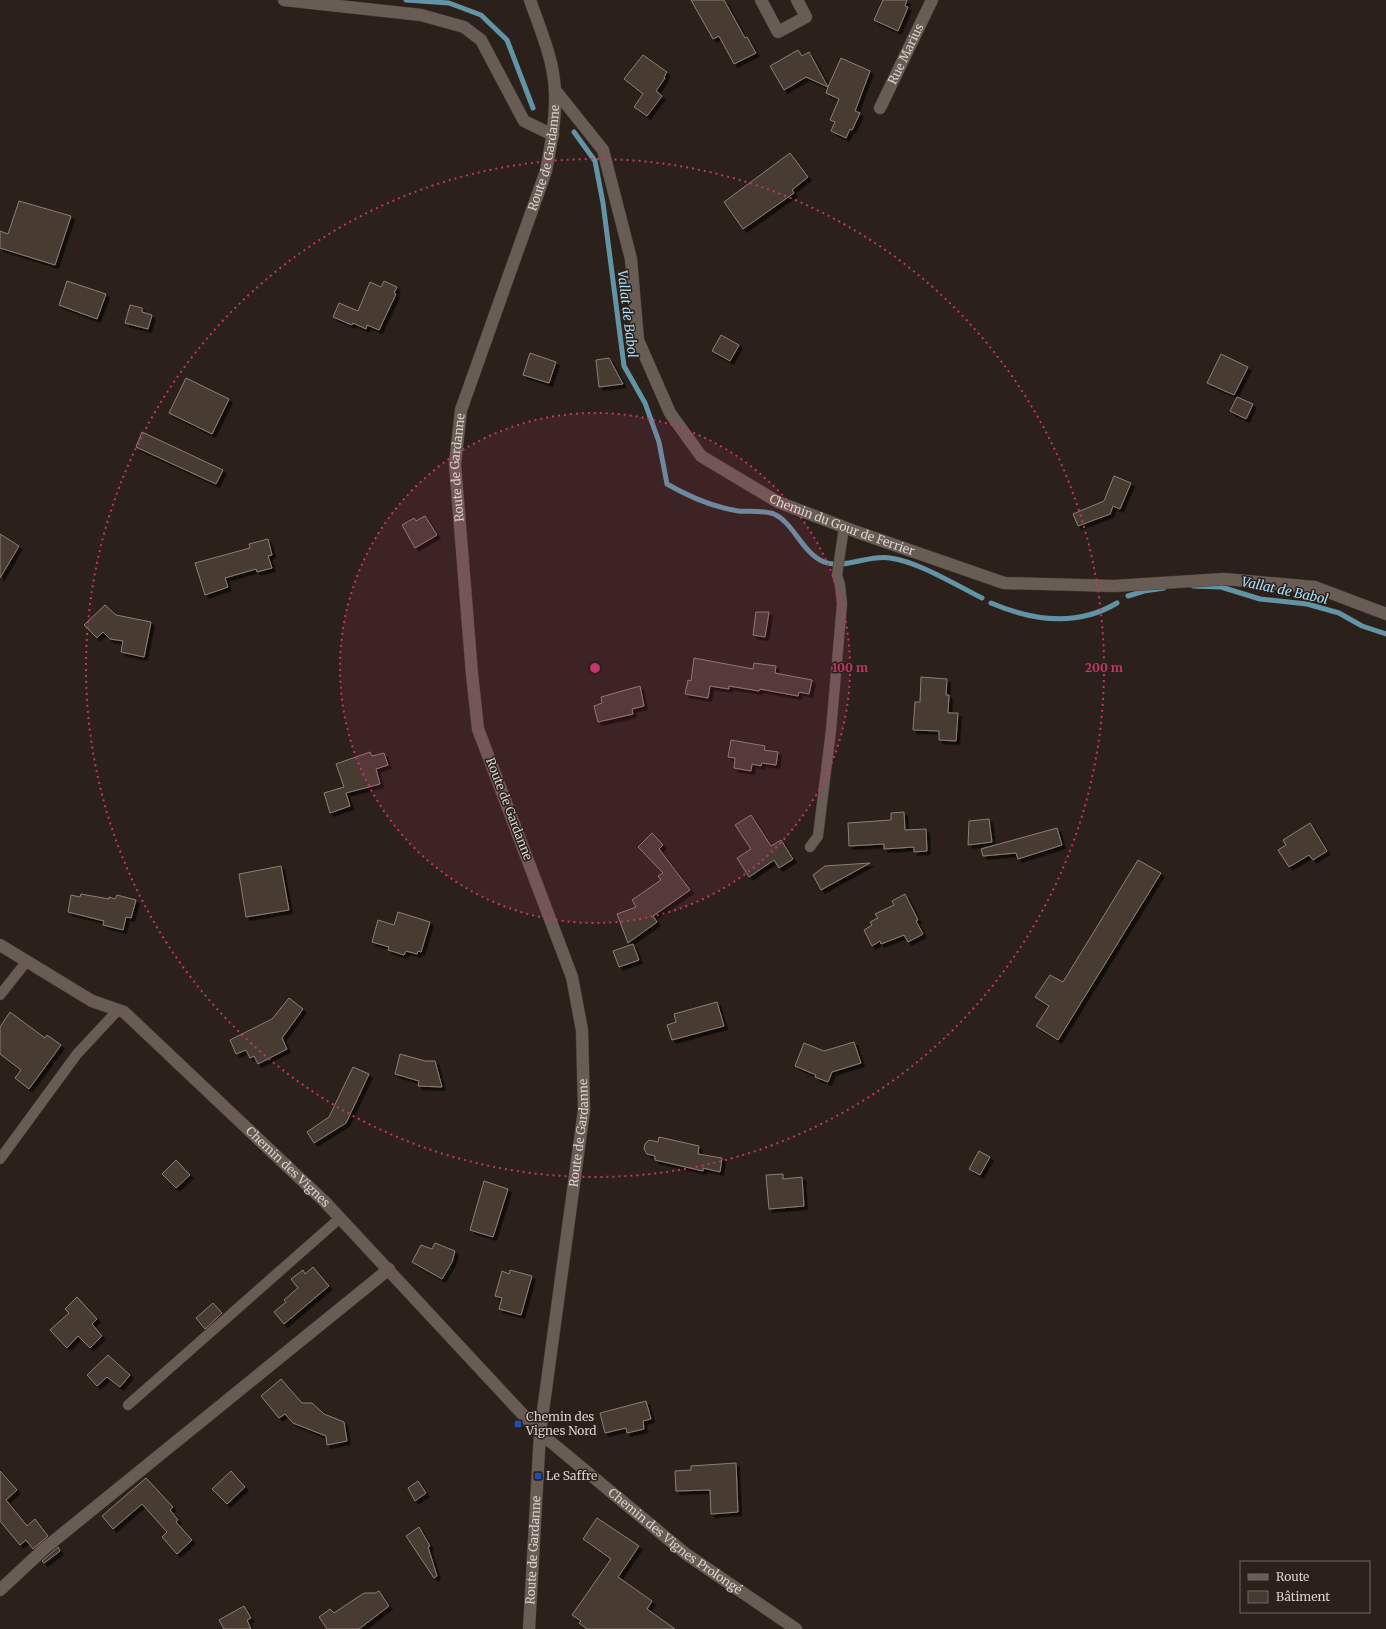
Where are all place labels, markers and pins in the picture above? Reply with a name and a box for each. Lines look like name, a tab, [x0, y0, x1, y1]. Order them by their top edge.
centre of rings	[588, 661, 602, 675]
place label: Chemin des Vignes Nord	[525, 1409, 597, 1438]
marker: Chemin des Vignes Nord	[513, 1419, 523, 1429]
place label: Le Saffre	[546, 1468, 597, 1483]
marker: Le Saffre	[533, 1471, 543, 1481]

